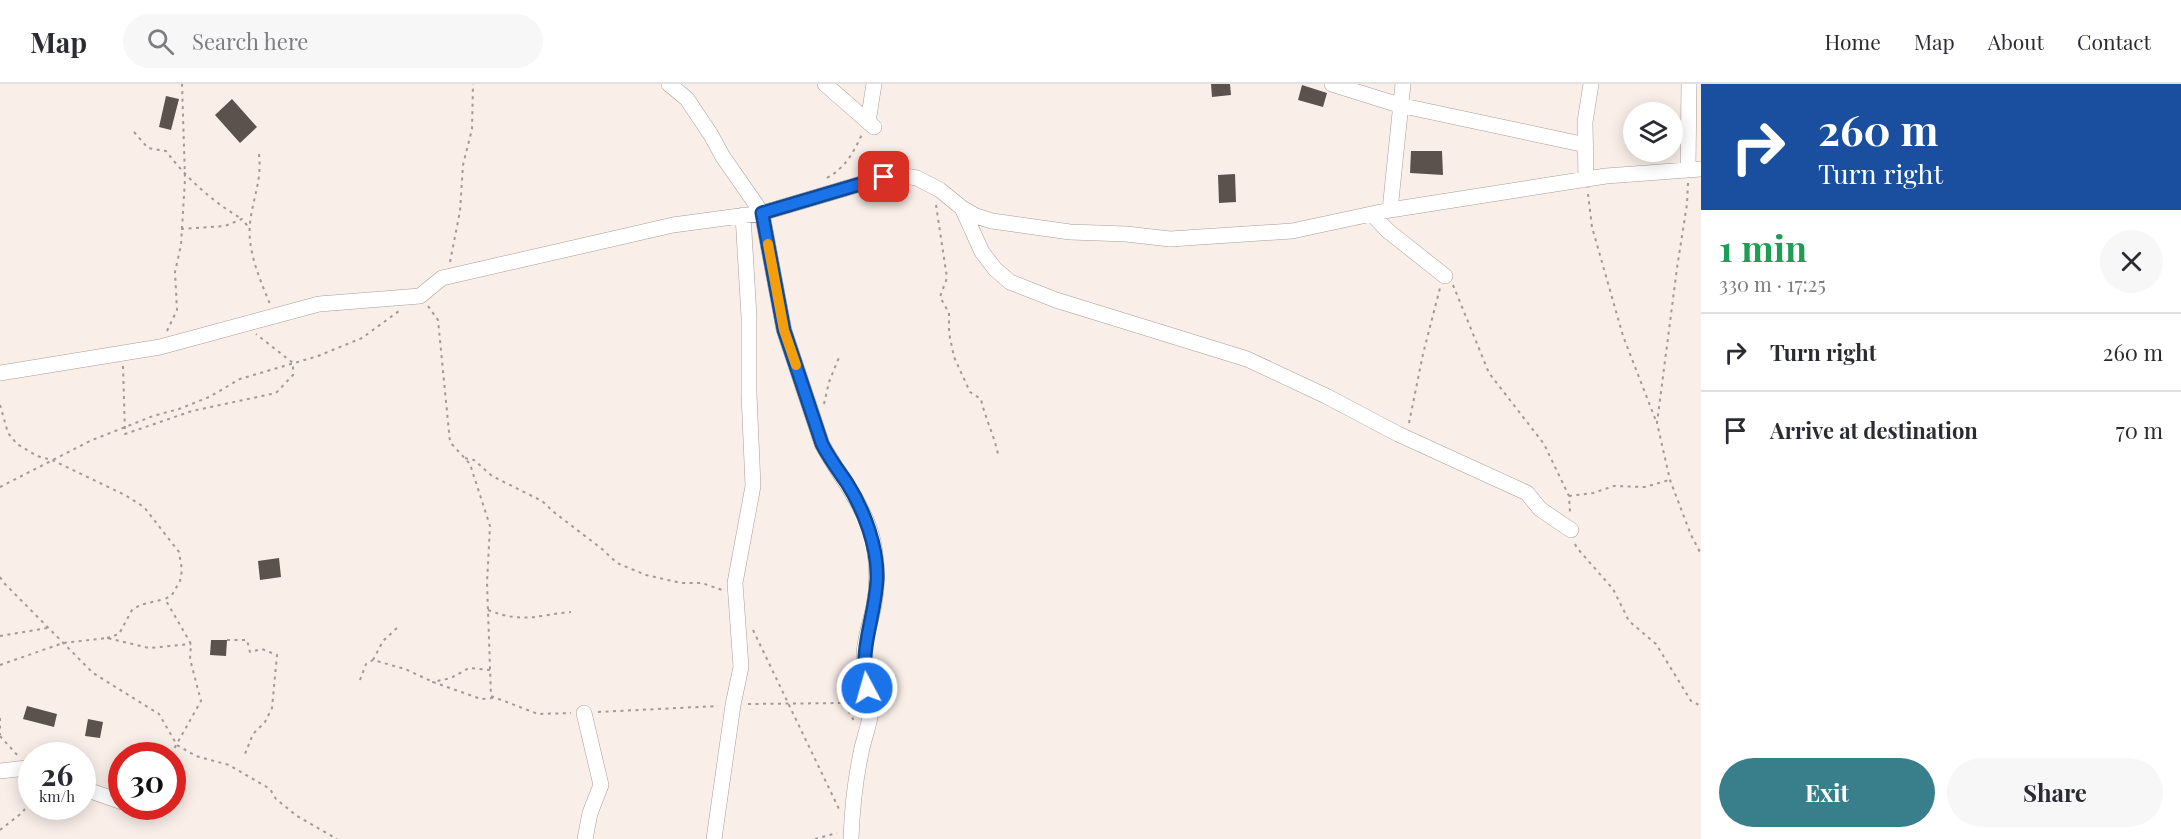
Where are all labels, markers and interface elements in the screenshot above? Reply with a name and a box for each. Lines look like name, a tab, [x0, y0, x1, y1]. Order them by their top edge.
search box	[123, 14, 543, 68]
text: Map	[30, 23, 87, 60]
icon: search	[144, 25, 177, 58]
text: Search here	[192, 26, 308, 56]
text: Home	[1825, 27, 1881, 55]
text: Map	[1914, 27, 1955, 55]
text: About	[1988, 27, 2044, 55]
text: Contact	[2077, 27, 2151, 55]
text: 260 m	[1818, 101, 1938, 157]
map controls	[1623, 102, 1683, 162]
button: layers	[1623, 102, 1683, 162]
icon: right	[1719, 108, 1797, 186]
pin	[858, 151, 909, 202]
text: Turn right	[1818, 155, 1943, 191]
icon: arrive	[867, 160, 900, 193]
text: 1 min	[1719, 223, 1807, 271]
button: close	[2100, 230, 2163, 293]
text: 330 m · 17:25	[1719, 270, 1826, 297]
icon: right	[1719, 336, 1752, 369]
text: Turn right	[1770, 337, 1876, 367]
text: 260 m	[2103, 337, 2163, 367]
icon: arrive	[1719, 414, 1752, 447]
text: Arrive at destination	[1770, 415, 1978, 445]
text: 70 m	[2116, 415, 2163, 445]
position arrow	[835, 656, 899, 720]
speed limit sign: 30	[108, 742, 186, 820]
text: 26	[41, 754, 73, 794]
button: Exit	[1719, 758, 1935, 827]
button: Share	[1947, 758, 2163, 827]
text: km/h	[39, 786, 75, 806]

